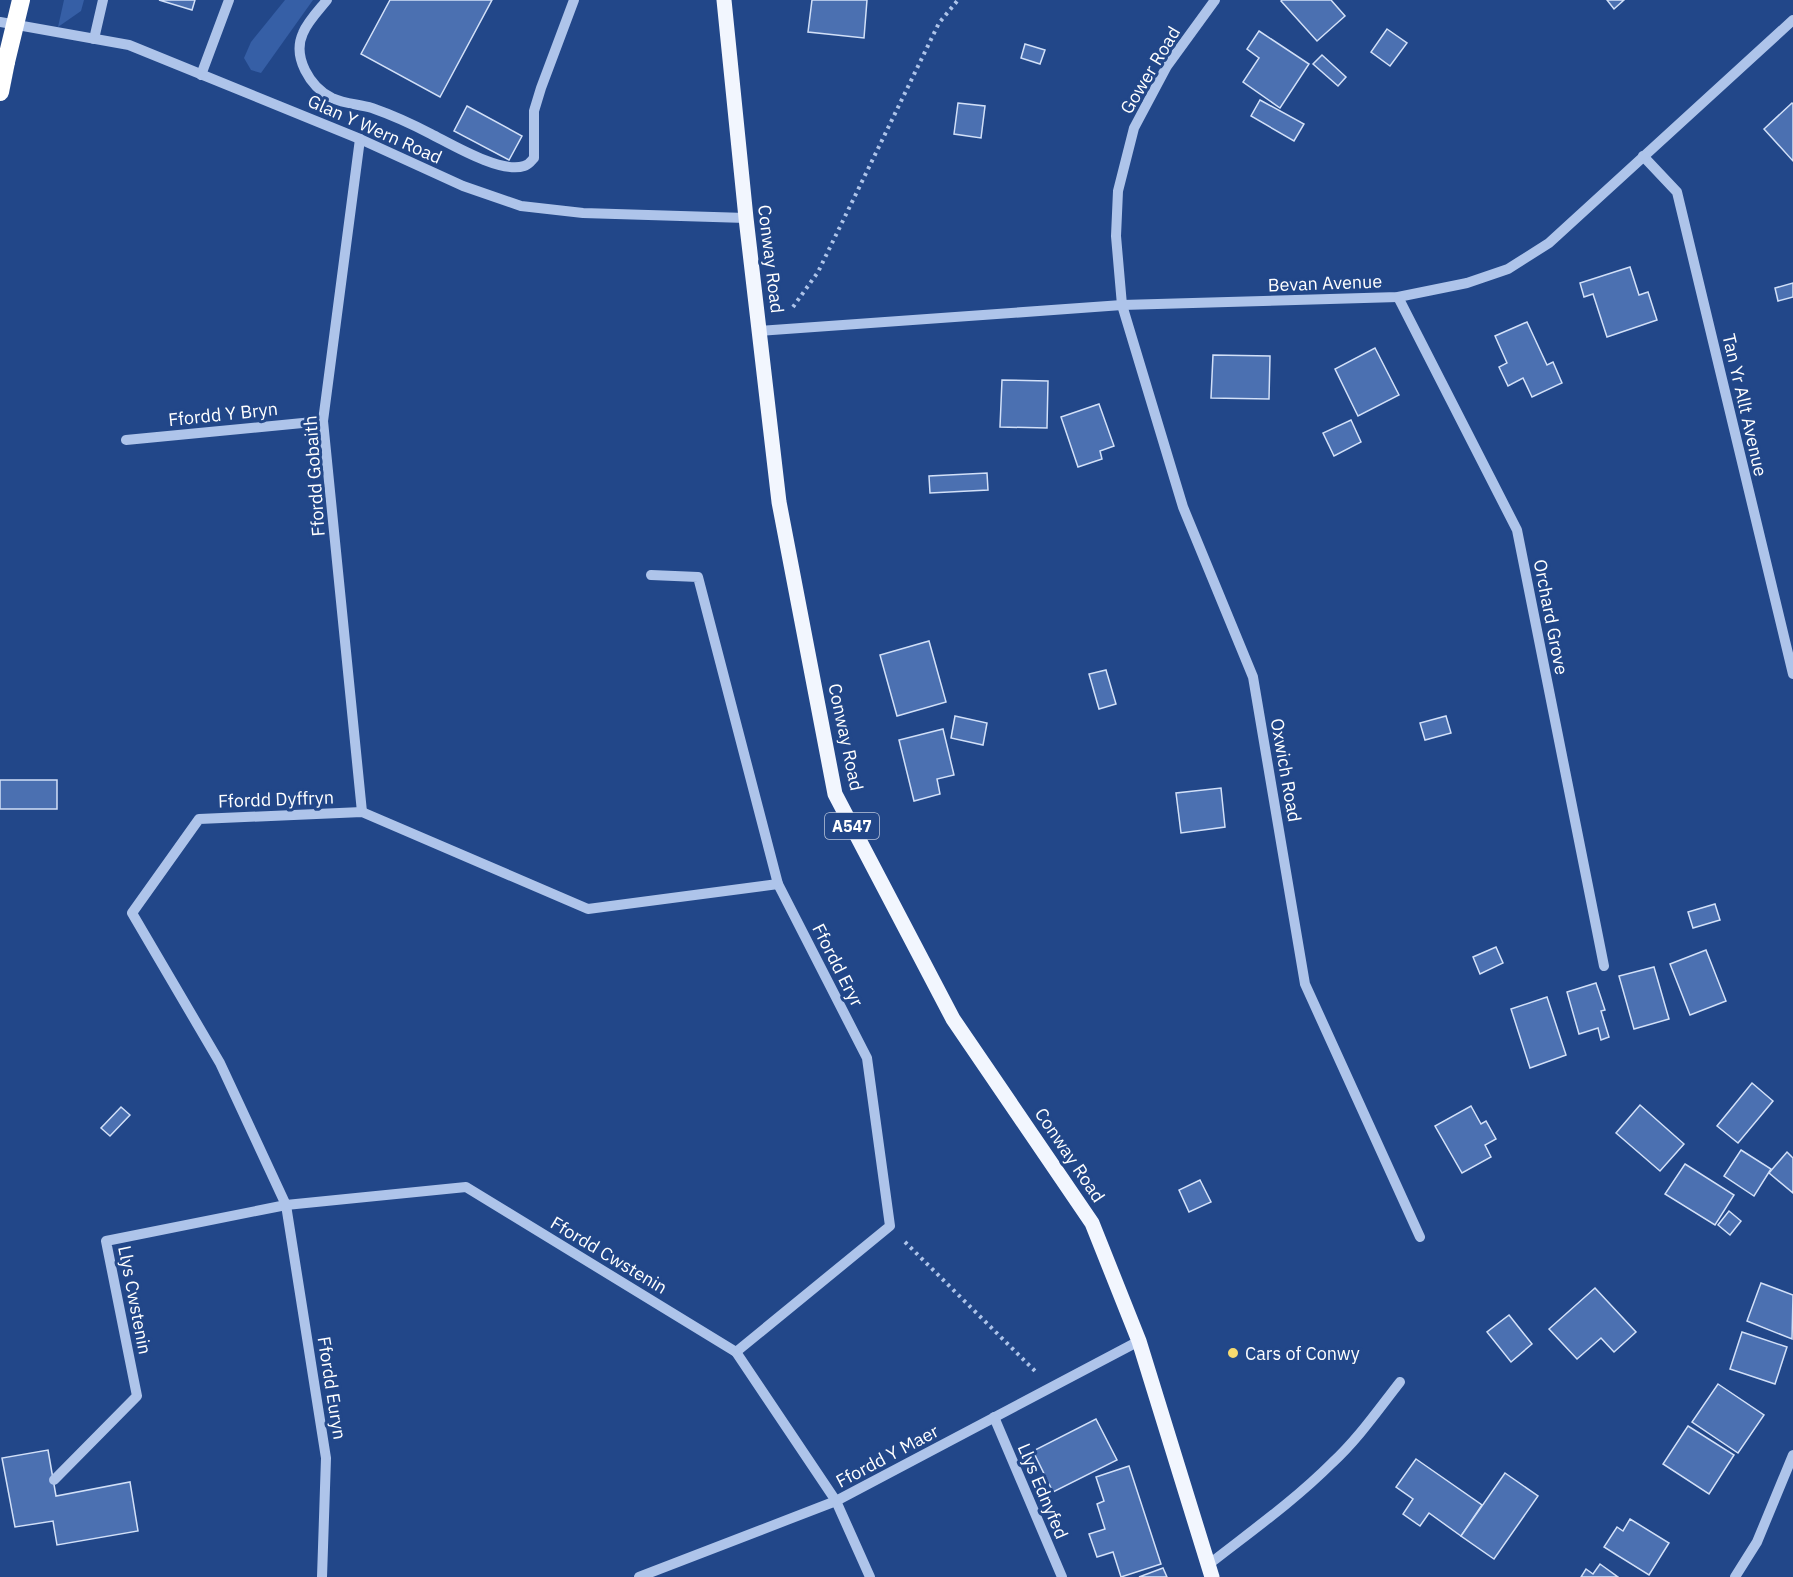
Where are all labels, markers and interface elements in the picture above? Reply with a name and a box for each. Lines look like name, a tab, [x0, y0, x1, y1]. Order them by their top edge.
street label: Gower Road	[1115, 22, 1185, 118]
street label: Glan Y Wern Road	[304, 89, 446, 169]
street label: Conway Road	[753, 203, 789, 315]
street label: Bevan Avenue	[1267, 270, 1383, 296]
street label: Tan Yr Allt Avenue	[1717, 331, 1773, 479]
street label: Ffordd Y Bryn	[167, 397, 279, 431]
street label: Ffordd Gobaith	[298, 415, 330, 537]
street label: Orchard Grove	[1529, 557, 1573, 677]
street label: Conway Road	[823, 681, 869, 793]
street label: Oxwich Road	[1266, 716, 1306, 824]
street label: Ffordd Dyffryn	[218, 785, 334, 813]
road number: A547	[825, 813, 879, 839]
street label: Ffordd Eryr	[807, 920, 869, 1011]
street label: Conway Road	[1030, 1103, 1110, 1207]
street label: Ffordd Cwstenin	[546, 1211, 672, 1299]
street label: Llys Cwstenin	[113, 1244, 157, 1356]
street label: Ffordd Euryn	[312, 1335, 352, 1441]
place label: Cars of Conwy	[1245, 1342, 1360, 1365]
marker: Cars of Conwy	[1226, 1346, 1240, 1360]
street label: Ffordd Y Maer	[832, 1419, 943, 1493]
street label: Llys Ednyfed	[1013, 1440, 1073, 1542]

